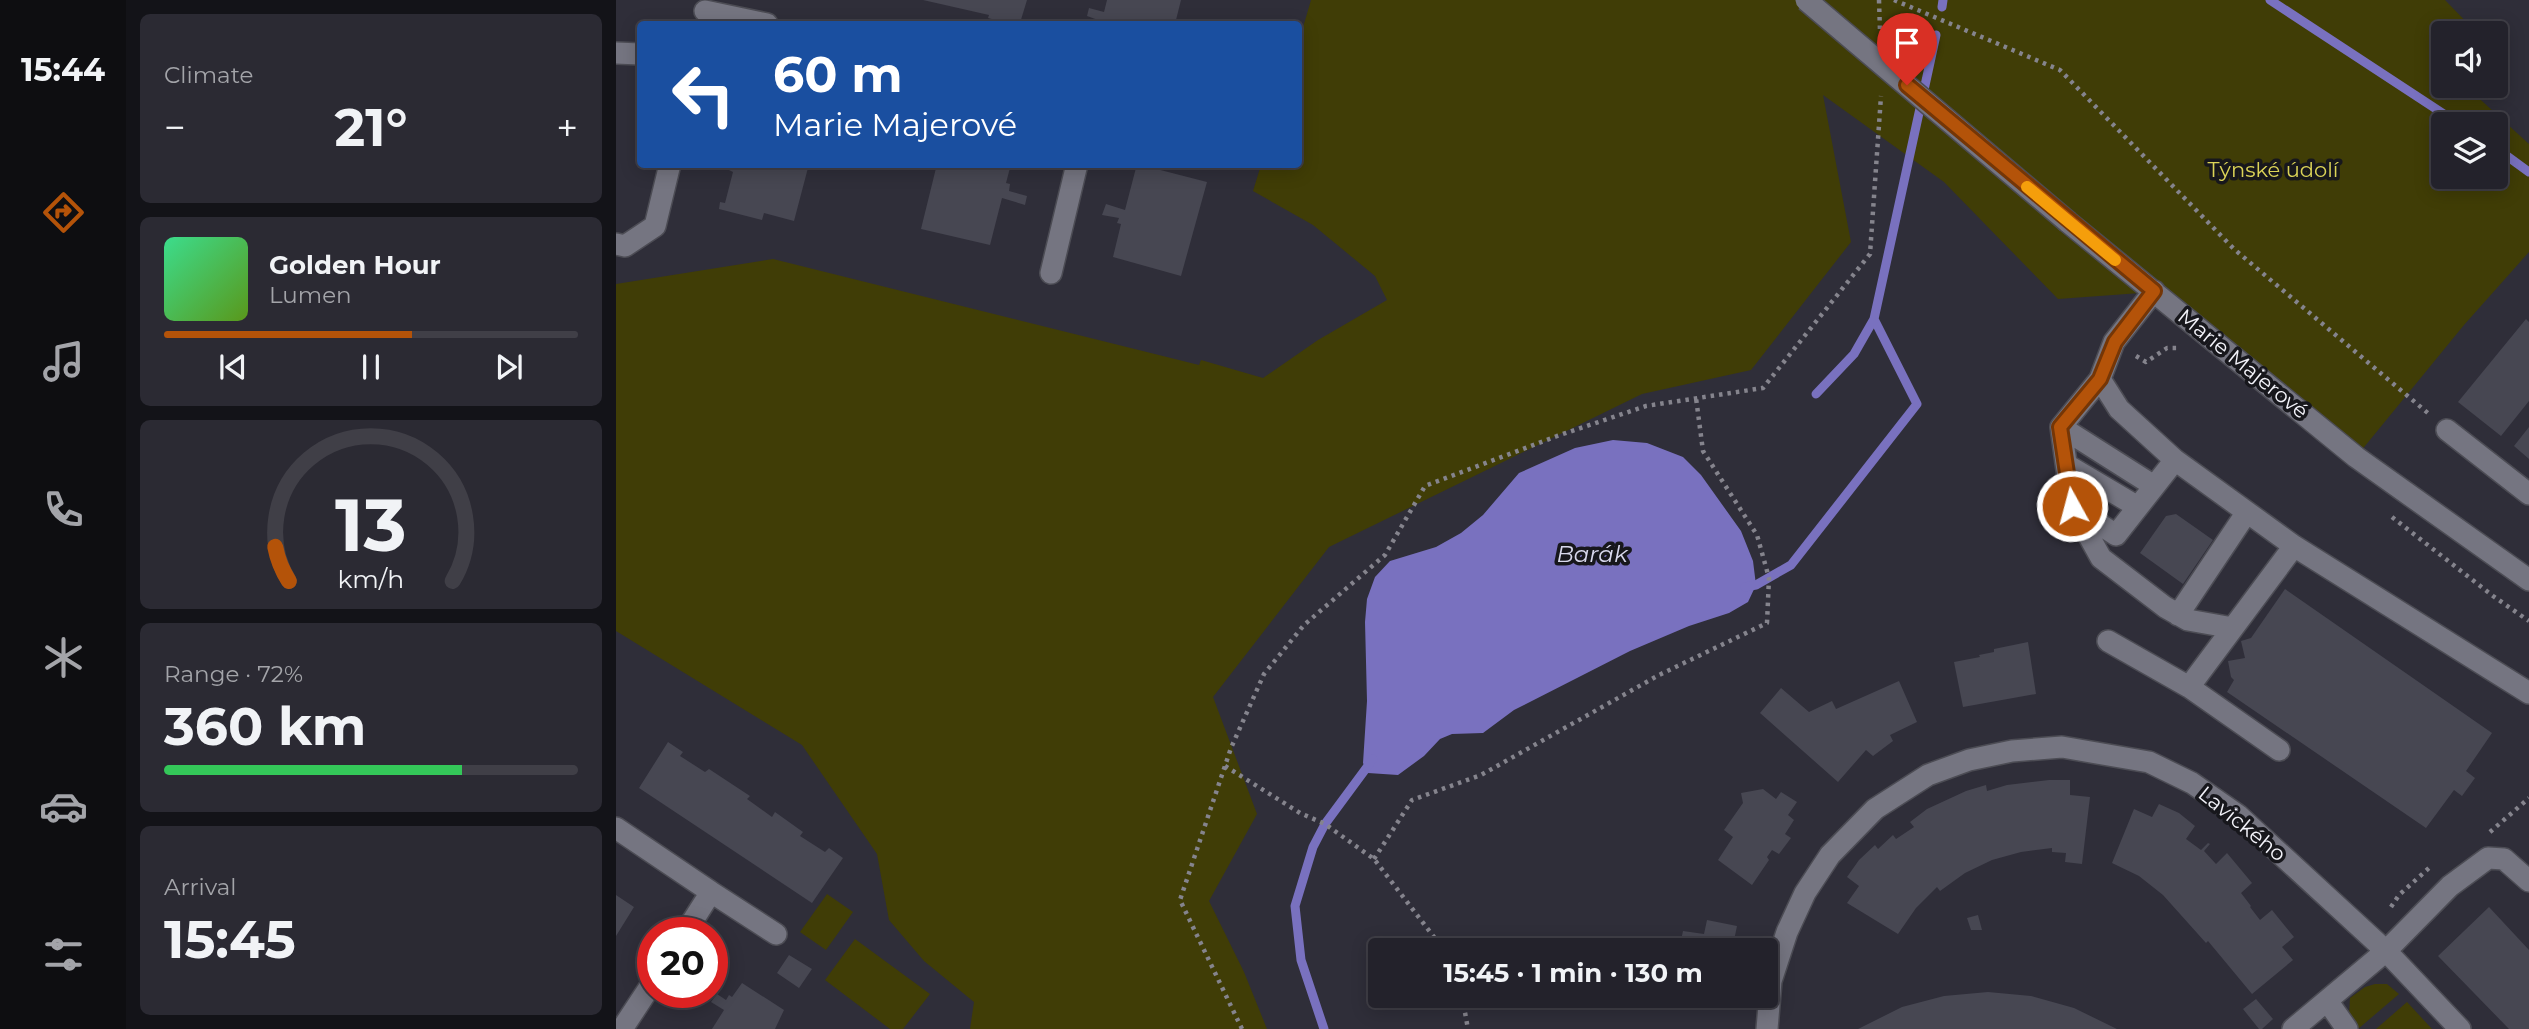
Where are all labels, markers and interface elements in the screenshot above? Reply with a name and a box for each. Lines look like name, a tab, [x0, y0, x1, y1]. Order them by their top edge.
pin	[1877, 13, 1937, 85]
map controls	[2431, 21, 2508, 189]
button: sound	[2431, 21, 2508, 98]
icon: arrive	[1888, 24, 1926, 62]
text: 60 m	[773, 45, 903, 104]
icon: left	[658, 49, 749, 140]
text: 15:44	[21, 50, 105, 89]
text: Climate	[164, 61, 253, 89]
text: 21°	[335, 96, 407, 159]
text: −	[164, 104, 186, 151]
text: +	[556, 104, 578, 151]
text: Marie Majerové	[773, 105, 1017, 144]
button: layers	[2431, 112, 2508, 189]
park label: Týnské údolí	[2208, 157, 2340, 182]
icon: directions	[39, 188, 88, 237]
text: Golden Hour	[269, 249, 441, 281]
text: Lumen	[269, 281, 352, 309]
street label: Marie Majerové	[2173, 303, 2313, 424]
icon: music	[39, 337, 88, 386]
icon: previous	[214, 348, 252, 386]
icon: pause	[352, 348, 390, 386]
icon: next	[490, 348, 528, 386]
position arrow	[2035, 469, 2109, 543]
text: 13	[335, 481, 407, 569]
icon: phone	[39, 485, 88, 534]
water label: Barák	[1556, 540, 1629, 568]
text: km/h	[338, 563, 404, 593]
icon: climate	[39, 633, 88, 682]
text: Range · 72%	[164, 660, 303, 688]
text: 360 km	[164, 695, 366, 758]
street label: Lavického	[2193, 781, 2291, 866]
icon: car	[39, 782, 88, 831]
text: Arrival	[164, 873, 237, 901]
text: 15:45	[164, 908, 296, 971]
speed limit sign: 20	[637, 917, 728, 1008]
icon: filters	[39, 930, 88, 979]
text: 15:45 · 1 min · 130 m	[1443, 957, 1703, 989]

